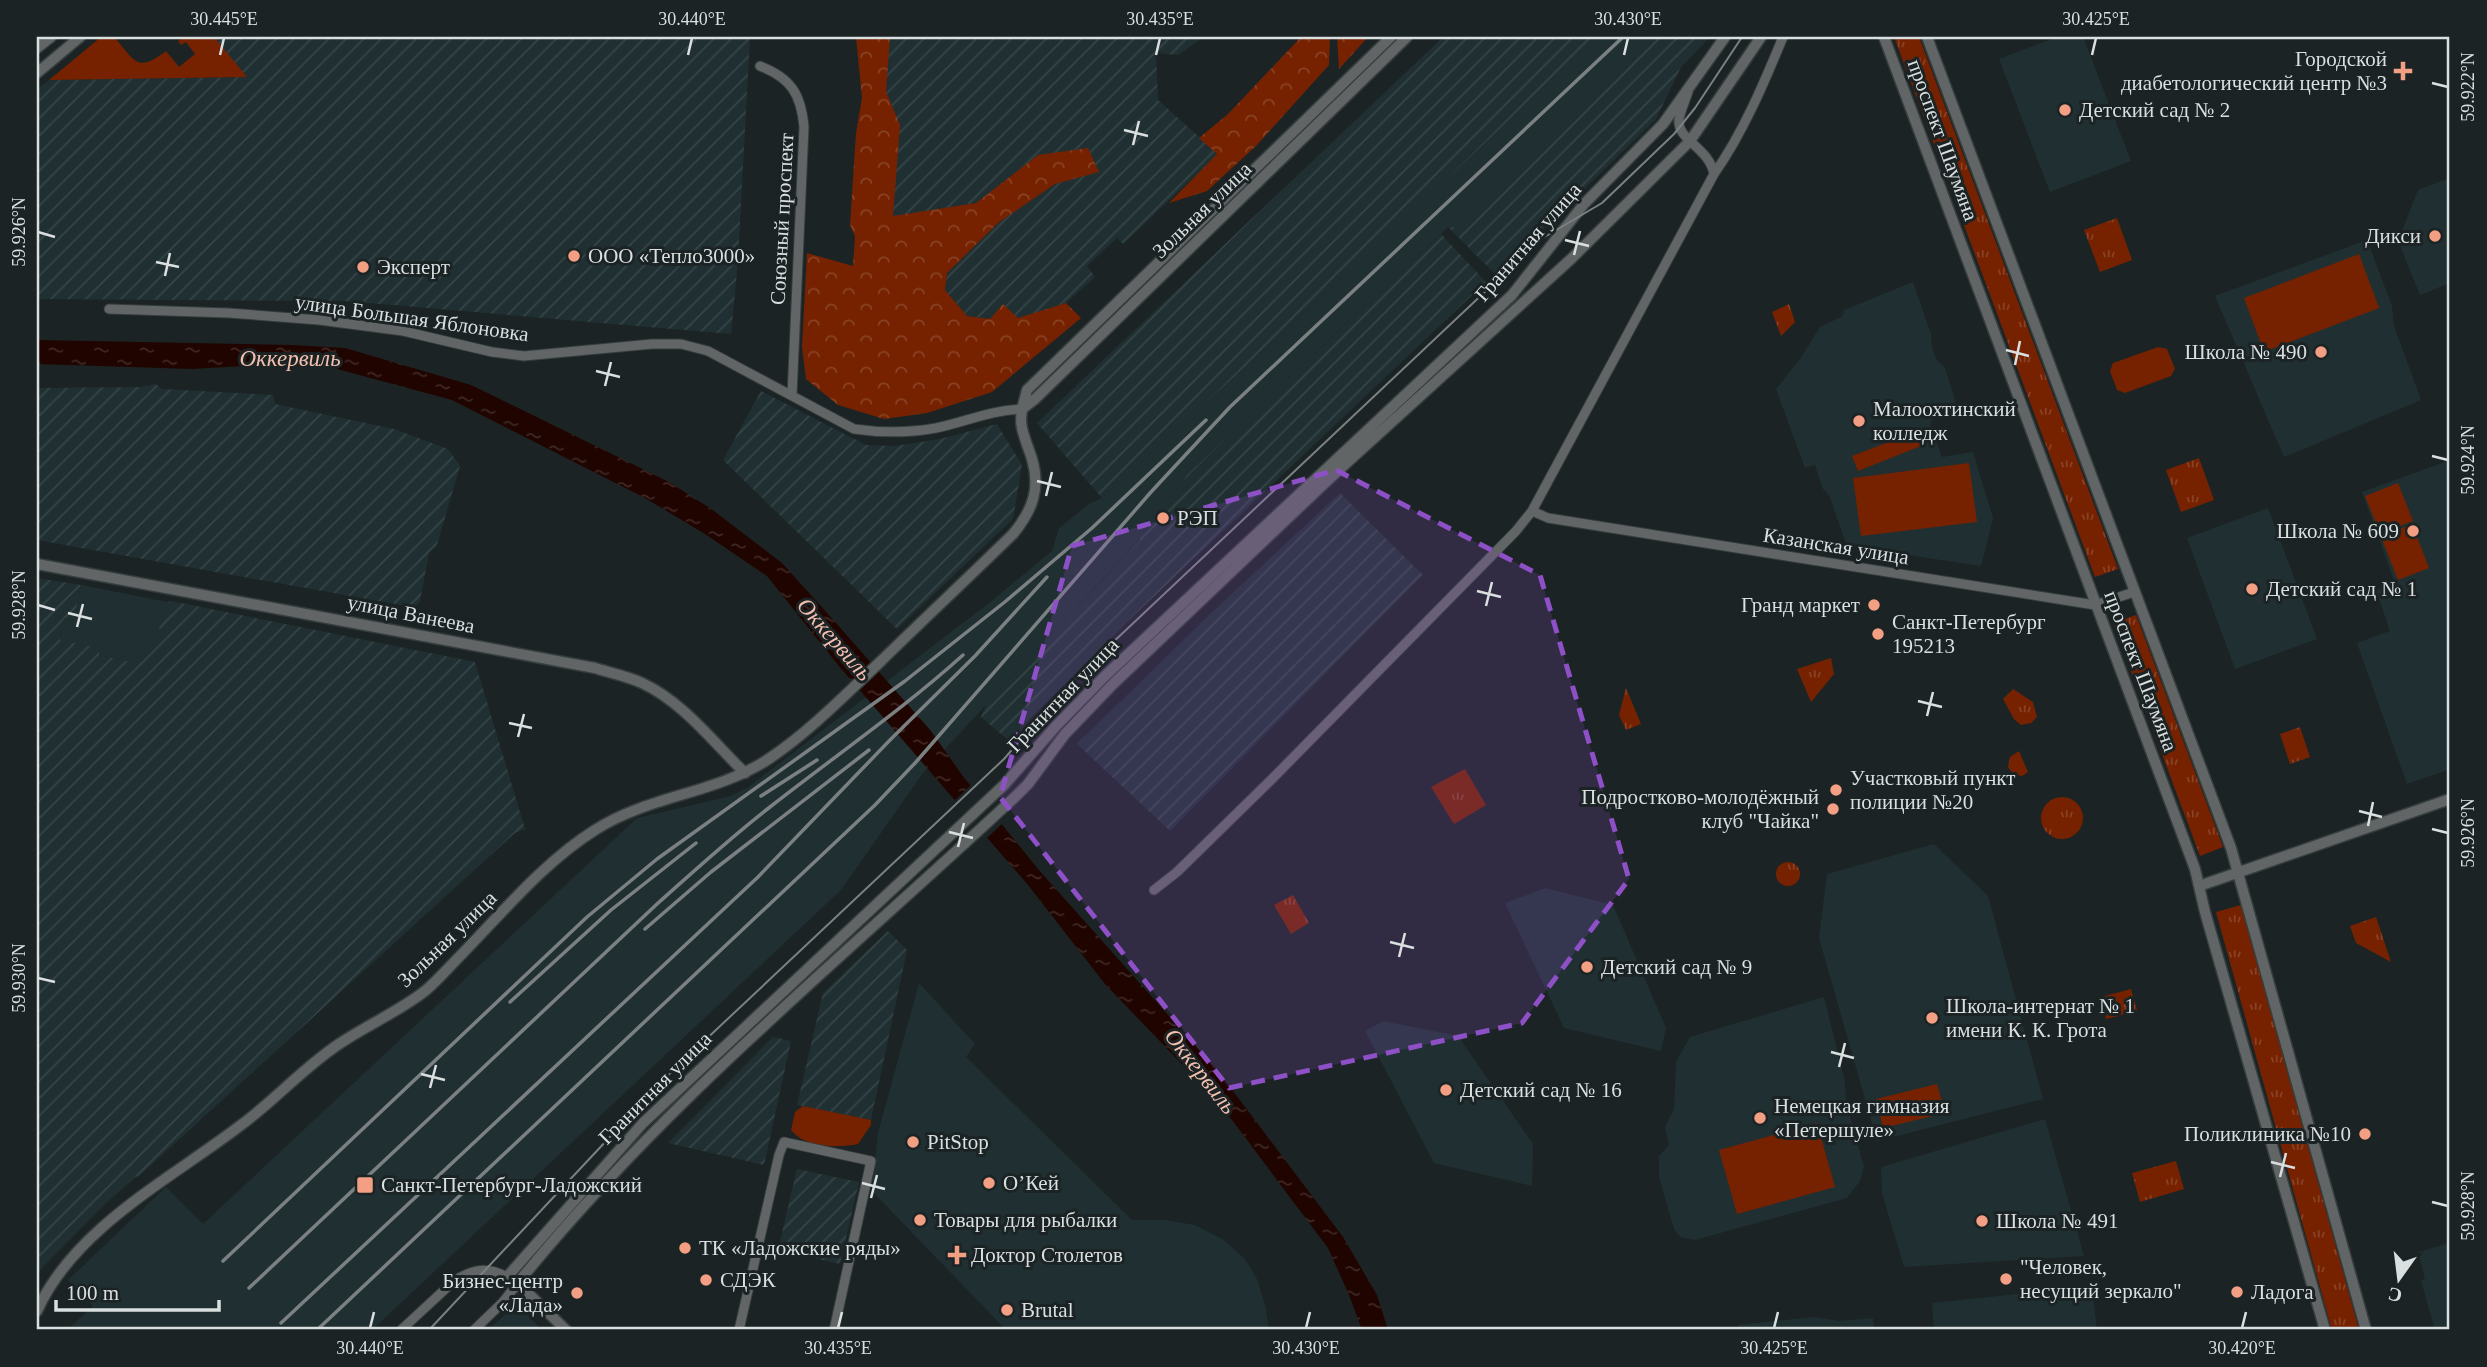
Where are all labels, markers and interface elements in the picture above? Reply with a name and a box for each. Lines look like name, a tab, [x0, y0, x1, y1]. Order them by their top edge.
text: 30.445°E	[190, 9, 258, 29]
text: 30.440°E	[658, 9, 726, 29]
text: 30.435°E	[1126, 9, 1194, 29]
text: 30.430°E	[1594, 9, 1662, 29]
text: 30.425°E	[2062, 9, 2130, 29]
place label: Городской диабетологический центр №3	[2121, 47, 2387, 95]
text: 59.922°N	[2458, 52, 2478, 122]
street label: проспект Шаумяна	[1903, 56, 1984, 225]
marker: Городской диабетологический центр №3	[2393, 61, 2413, 81]
place label: Детский сад № 2	[2079, 98, 2230, 122]
marker: Детский сад № 2	[2057, 102, 2073, 118]
street label: Союзный проспект	[766, 132, 798, 306]
street label: Зольная улица	[1148, 156, 1257, 263]
street label: Гранитная улица	[1470, 177, 1587, 306]
text: 59.926°N	[9, 197, 29, 267]
place label: Дикси	[2365, 224, 2421, 248]
marker: Дикси	[2427, 228, 2443, 244]
place label: ООО «Тепло3000»	[588, 244, 755, 268]
marker: ООО «Тепло3000»	[566, 248, 582, 264]
place label: Эксперт	[377, 255, 450, 279]
marker: Эксперт	[355, 259, 371, 275]
street label: улица Большая Яблоновка	[294, 290, 531, 346]
place label: Школа № 490	[2185, 340, 2307, 364]
marker: Школа № 490	[2313, 344, 2329, 360]
water label: Оккервиль	[239, 346, 341, 371]
place label: Малоохтинский колледж	[1873, 397, 2016, 445]
marker: Малоохтинский колледж	[1851, 413, 1867, 429]
text: 59.924°N	[2458, 425, 2478, 495]
place label: РЭП	[1177, 506, 1218, 530]
marker: РЭП	[1155, 510, 1171, 526]
place label: Школа № 609	[2277, 519, 2399, 543]
street label: Казанская улица	[1761, 523, 1911, 569]
marker: Школа № 609	[2405, 523, 2421, 539]
text: 59.928°N	[9, 570, 29, 640]
place label: Детский сад № 1	[2266, 577, 2417, 601]
marker: Детский сад № 1	[2244, 581, 2260, 597]
street label: проспект Шаумяна	[2099, 587, 2183, 755]
street label: улица Ванеева	[345, 590, 477, 638]
water label: Оккервиль	[792, 593, 877, 686]
place label: Гранд маркет	[1741, 593, 1860, 617]
marker: Гранд маркет	[1866, 597, 1882, 613]
place label: Санкт-Петербург 195213	[1892, 610, 2046, 658]
marker: Санкт-Петербург 195213	[1870, 626, 1886, 642]
street label: Гранитная улица	[1002, 632, 1124, 757]
place label: Участковый пункт полиции №20	[1850, 766, 2015, 814]
marker: Участковый пункт полиции №20	[1828, 782, 1844, 798]
place label: Подростково-молодёжный клуб "Чайка"	[1581, 785, 1819, 833]
text: 59.926°N	[2458, 798, 2478, 868]
marker: Подростково-молодёжный клуб "Чайка"	[1825, 801, 1841, 817]
street label: Зольная улица	[393, 885, 502, 992]
text: 59.930°N	[9, 943, 29, 1013]
place label: Детский сад № 9	[1601, 955, 1752, 979]
marker: Детский сад № 9	[1579, 959, 1595, 975]
place label: Школа-интернат № 1 имени К. К. Грота	[1946, 994, 2135, 1042]
marker: Школа-интернат № 1 имени К. К. Грота	[1924, 1010, 1940, 1026]
water label: Оккервиль	[1160, 1024, 1242, 1119]
street label: Гранитная улица	[594, 1026, 717, 1149]
place label: Детский сад № 16	[1460, 1078, 1622, 1102]
marker: Детский сад № 16	[1438, 1082, 1454, 1098]
place label: Немецкая гимназия «Петершуле»	[1774, 1094, 1950, 1142]
marker: Немецкая гимназия «Петершуле»	[1752, 1110, 1768, 1126]
place label: Поликлиника №10	[2184, 1122, 2351, 1146]
marker: Поликлиника №10	[2357, 1126, 2373, 1142]
place label: PitStop	[927, 1130, 989, 1154]
marker: PitStop	[905, 1134, 921, 1150]
place label: О’Кей	[1003, 1171, 1059, 1195]
text: 59.928°N	[2458, 1171, 2478, 1241]
place label: Санкт-Петербург-Ладожский	[381, 1173, 642, 1197]
marker: Санкт-Петербург-Ладожский	[355, 1175, 375, 1195]
marker: О’Кей	[981, 1175, 997, 1191]
place label: Товары для рыбалки	[934, 1208, 1117, 1232]
place label: Школа № 491	[1996, 1209, 2118, 1233]
marker: Товары для рыбалки	[912, 1212, 928, 1228]
marker: Школа № 491	[1974, 1213, 1990, 1229]
place label: ТК «Ладожские ряды»	[699, 1236, 901, 1260]
marker: ТК «Ладожские ряды»	[677, 1240, 693, 1256]
place label: Доктор Столетов	[971, 1243, 1123, 1267]
north arrow	[2364, 1244, 2434, 1314]
marker: Доктор Столетов	[949, 1247, 965, 1263]
place label: "Человек, несущий зеркало"	[2020, 1255, 2182, 1303]
place label: СДЭК	[720, 1268, 777, 1292]
scale bar	[56, 1269, 219, 1313]
place label: Бизнес-центр «Лада»	[442, 1269, 563, 1317]
marker: "Человек, несущий зеркало"	[1998, 1271, 2014, 1287]
marker: СДЭК	[698, 1272, 714, 1288]
place label: Ладога	[2251, 1280, 2314, 1304]
text: 100 m	[66, 1281, 119, 1305]
text: С	[2386, 1283, 2404, 1307]
marker: Ладога	[2229, 1284, 2245, 1300]
marker: Бизнес-центр «Лада»	[569, 1285, 585, 1301]
place label: Brutal	[1021, 1298, 1074, 1322]
marker: Brutal	[999, 1302, 1015, 1318]
text: 30.440°E	[336, 1338, 404, 1358]
text: 30.435°E	[804, 1338, 872, 1358]
text: 30.430°E	[1272, 1338, 1340, 1358]
text: 30.425°E	[1740, 1338, 1808, 1358]
text: 30.420°E	[2208, 1338, 2276, 1358]

